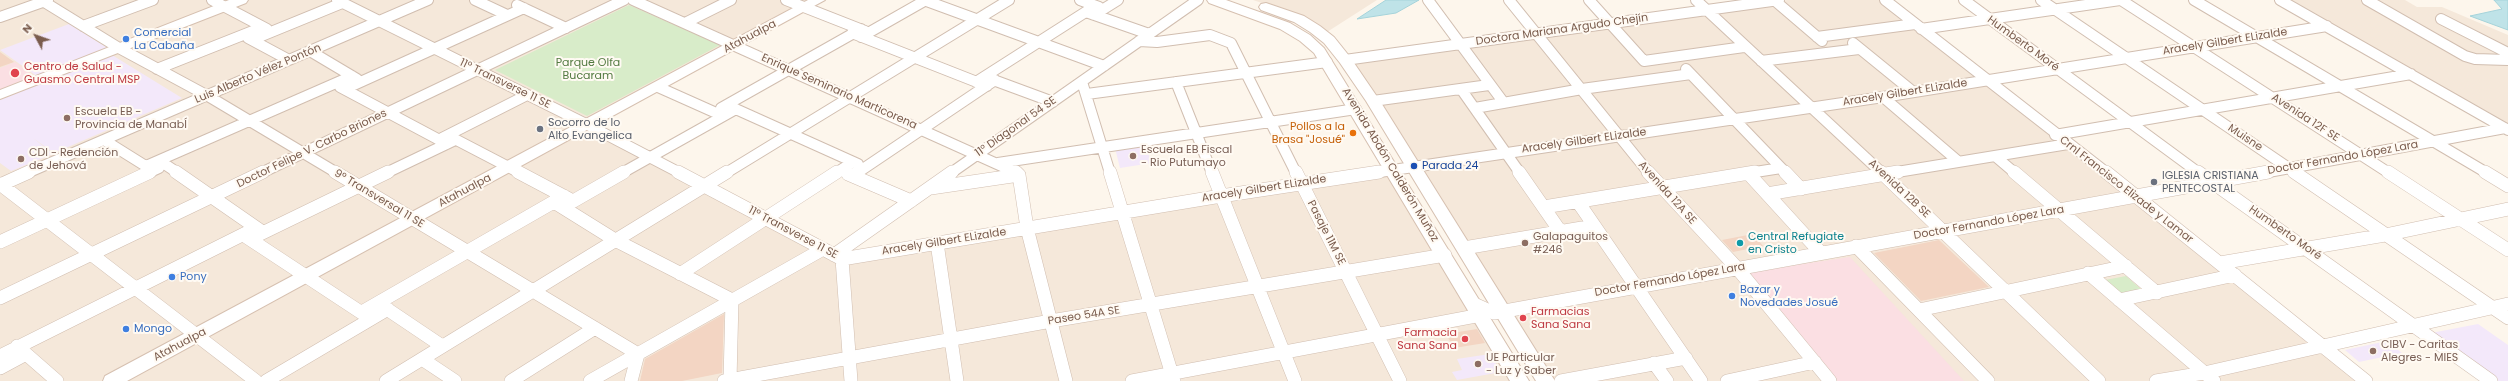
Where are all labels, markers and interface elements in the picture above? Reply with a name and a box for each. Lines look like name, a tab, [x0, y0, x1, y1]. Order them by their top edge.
street label: Doctora Mariana Argudo Chejín	[1475, 11, 1649, 49]
street label: Humberto Moré	[1984, 13, 2062, 75]
north arrow	[16, 16, 56, 56]
street label: Atahualpa	[721, 18, 779, 56]
text: N	[18, 20, 36, 37]
place label: Comercial La Cabaña	[134, 26, 194, 52]
street label: Aracely Gilbert ELizalde	[2162, 26, 2288, 58]
marker: Comercial La Cabaña	[121, 34, 131, 44]
street label: Luis Alberto Vélez Pontón	[193, 41, 323, 107]
street label: Enrique Seminario Marticorena	[759, 52, 919, 132]
street label: 11° Transverse 11 SE	[457, 56, 553, 112]
park label: Parque Olfa Bucaram	[556, 56, 620, 82]
place label: Centro de Salud - Guasmo Central MSP	[24, 60, 140, 86]
marker: Centro de Salud - Guasmo Central MSP	[9, 67, 21, 79]
street label: Aracely Gilbert ELizalde	[1842, 77, 1968, 109]
street label: Avenida Abdón Calderón Muñoz	[1339, 86, 1441, 244]
street label: Avenida 12F SE	[2269, 91, 2341, 145]
street label: 11° Diagonal 54 SE	[973, 94, 1059, 160]
place label: Escuela EB - Provincia de ManabÍ	[75, 105, 187, 131]
street label: Doctor Felipe V. Carbo Briones	[235, 107, 389, 191]
marker: Escuela EB - Provincia de ManabÍ	[62, 113, 72, 123]
place label: Socorro de lo Alto Evangelica	[548, 116, 632, 142]
place label: Pollos a la Brasa "Josué"	[1272, 120, 1345, 146]
street label: Muisne	[2225, 122, 2265, 154]
marker: Socorro de lo Alto Evangelica	[535, 124, 545, 134]
street label: Aracely Gilbert ELizalde	[1521, 126, 1647, 156]
marker: Pollos a la Brasa "Josué"	[1348, 128, 1358, 138]
street label: Crnl Francisco Elizade y Lamar	[2057, 134, 2195, 246]
street label: Doctor Fernando López Lara	[2267, 138, 2419, 178]
place label: Escuela EB Fiscal - Rio Putumayo	[1141, 143, 1232, 169]
place label: CDI - Redención de Jehová	[29, 146, 118, 172]
marker: Escuela EB Fiscal - Rio Putumayo	[1128, 151, 1138, 161]
marker: CDI - Redención de Jehová	[16, 154, 26, 164]
street label: Avenida 12B SE	[1865, 157, 1933, 221]
place label: Parada 24	[1422, 159, 1478, 173]
street label: Avenida 12A SE	[1635, 159, 1699, 227]
marker: Parada 24	[1409, 161, 1419, 171]
street label: 9° Transversal 11 SE	[332, 167, 426, 231]
place label: IGLESIA CRISTIANA PENTECOSTAL	[2162, 169, 2259, 195]
street label: Atahualpa	[436, 172, 494, 210]
street label: Aracely Gilbert ELizalde	[1201, 173, 1327, 205]
marker: IGLESIA CRISTIANA PENTECOSTAL	[2149, 177, 2159, 187]
street label: Pasaje 11M SE	[1304, 198, 1348, 268]
street label: Doctor Fernando López Lara	[1913, 203, 2065, 243]
street label: Humberto Moré	[2246, 203, 2324, 263]
street label: 11° Transverse 11 SE	[746, 204, 840, 262]
street label: Aracely Gilbert ELizalde	[881, 226, 1007, 258]
place label: Galapaguitos #246	[1533, 230, 1608, 256]
place label: Central Refugiate en Cristo	[1748, 230, 1844, 256]
marker: Galapaguitos #246	[1520, 238, 1530, 248]
marker: Central Refugiate en Cristo	[1735, 238, 1745, 248]
street label: Doctor Fernando López Lara	[1594, 260, 1746, 300]
place label: Pony	[180, 270, 207, 284]
marker: Pony	[167, 272, 177, 282]
place label: Bazar y Novedades Josué	[1740, 283, 1838, 309]
marker: Bazar y Novedades Josué	[1727, 291, 1737, 301]
street label: Paseo 54A SE	[1047, 304, 1121, 328]
place label: Farmacias Sana Sana	[1531, 305, 1591, 331]
marker: Farmacias Sana Sana	[1518, 313, 1528, 323]
place label: Mongo	[134, 322, 172, 336]
marker: Mongo	[121, 324, 131, 334]
street label: Atahualpa	[151, 326, 209, 364]
place label: Farmacia Sana Sana	[1397, 326, 1457, 352]
marker: Farmacia Sana Sana	[1460, 334, 1470, 344]
place label: CIBV - Caritas Alegres - MIES	[2381, 338, 2458, 364]
marker: CIBV - Caritas Alegres - MIES	[2368, 346, 2378, 356]
place label: UE Particular - Luz y Saber	[1486, 351, 1556, 377]
marker: UE Particular - Luz y Saber	[1473, 359, 1483, 369]

